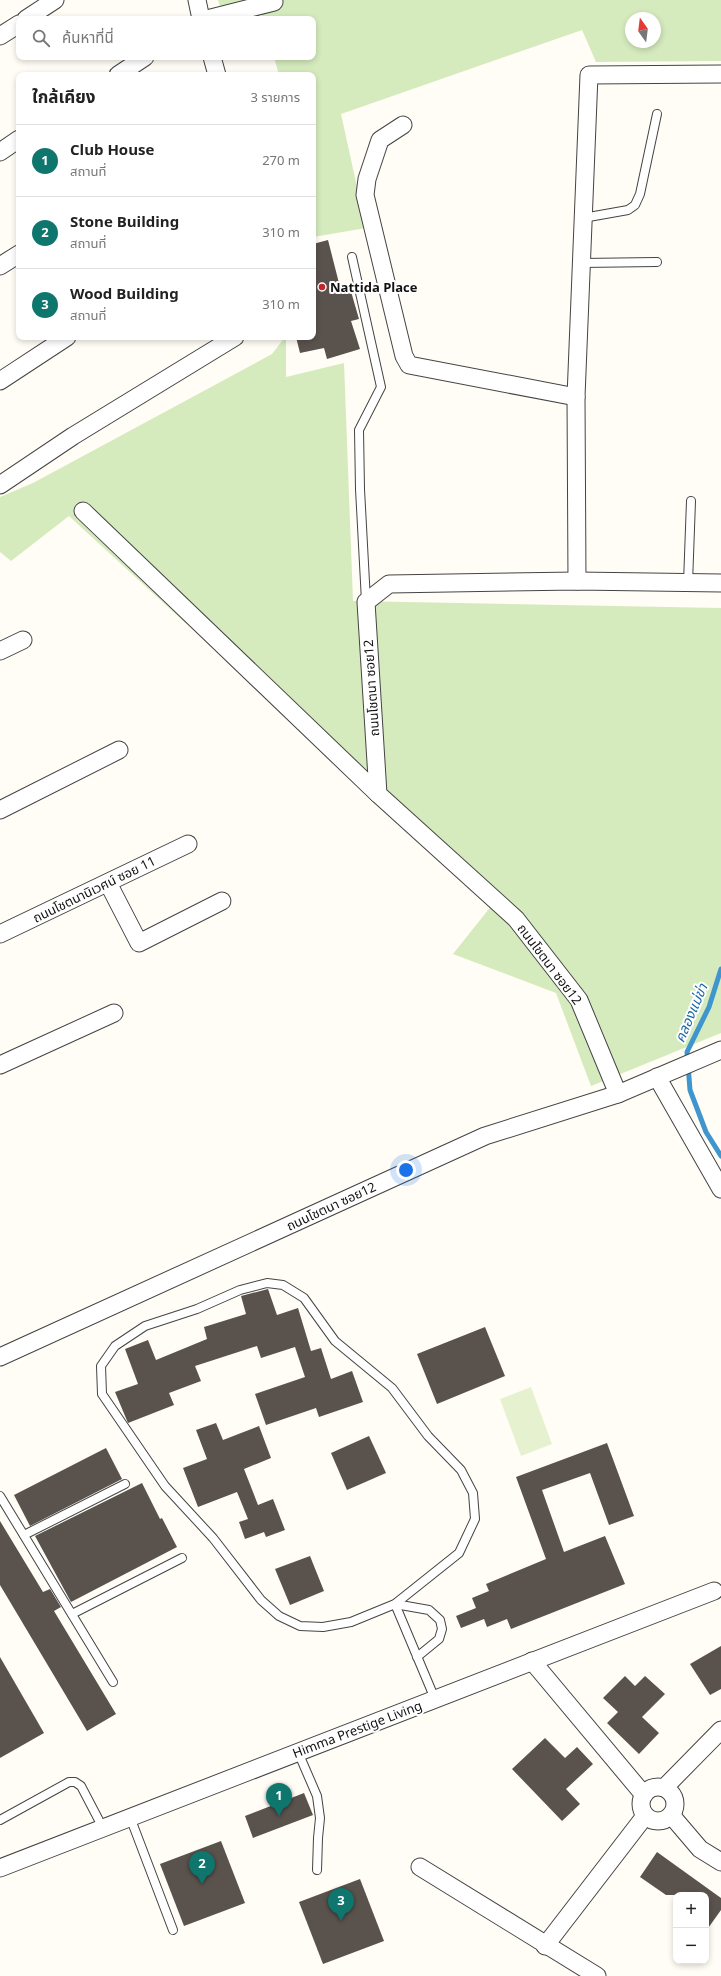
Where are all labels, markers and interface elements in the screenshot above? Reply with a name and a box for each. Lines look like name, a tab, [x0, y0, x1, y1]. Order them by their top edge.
north arrow	[625, 12, 661, 48]
search box	[16, 16, 316, 60]
icon: search	[30, 27, 52, 49]
text: ค้นหาที่นี่	[62, 27, 114, 50]
text: ใกล้เคียง	[32, 85, 95, 111]
text: 3 รายการ	[250, 88, 300, 108]
text: Club House	[70, 139, 154, 162]
text: 1	[41, 151, 49, 171]
text: 270 m	[262, 151, 300, 171]
text: สถานที่	[70, 162, 106, 182]
text: Stone Building	[70, 211, 179, 234]
text: 2	[41, 223, 49, 243]
text: 310 m	[262, 223, 300, 243]
text: สถานที่	[70, 234, 106, 254]
place label: Nattida Place	[330, 278, 418, 298]
marker: Nattida Place	[317, 282, 327, 292]
text: Wood Building	[70, 283, 179, 306]
text: 3	[41, 295, 49, 315]
text: 310 m	[262, 295, 300, 315]
text: สถานที่	[70, 306, 106, 326]
street label: ถนนโชตนา ซอย12	[359, 639, 385, 737]
street label: ถนนโชตนานิเวศน์ ซอย 11	[30, 851, 159, 928]
street label: ถนนโชตนา ซอย12	[512, 920, 586, 1009]
water label: คลองแม่ข่า	[670, 979, 714, 1046]
your location	[396, 1160, 416, 1180]
street label: ถนนโชตนา ซอย12	[283, 1177, 380, 1236]
street label: Himma Prestige Living	[290, 1696, 425, 1764]
pin: 1	[266, 1783, 292, 1816]
pin: 2	[189, 1851, 215, 1884]
pin: 3	[328, 1888, 354, 1921]
map controls	[673, 1892, 709, 1964]
button: +	[673, 1892, 709, 1928]
button: −	[673, 1928, 709, 1964]

